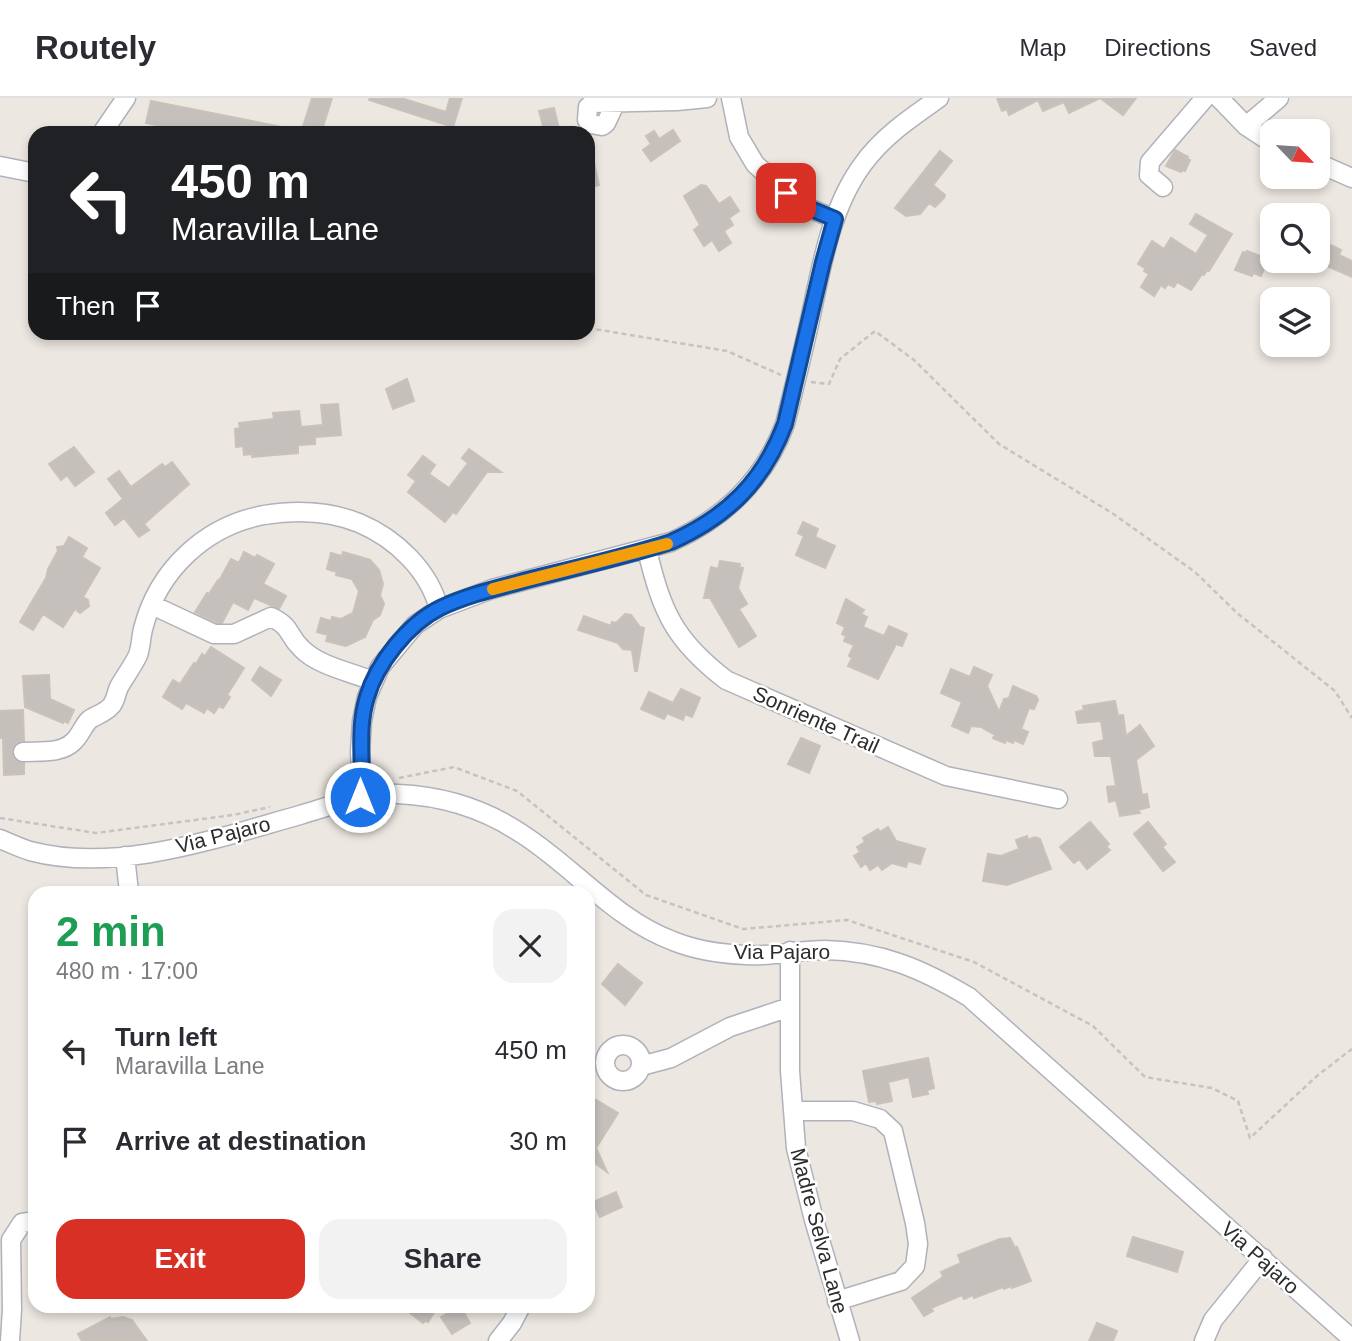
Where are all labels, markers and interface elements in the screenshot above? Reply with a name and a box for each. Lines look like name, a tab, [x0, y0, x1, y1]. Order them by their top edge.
text: Routely	[35, 29, 156, 66]
text: Map	[1020, 34, 1066, 61]
text: Directions	[1104, 34, 1211, 61]
text: Saved	[1249, 34, 1317, 61]
north arrow	[1260, 119, 1330, 189]
map controls	[1260, 119, 1330, 357]
icon: left	[56, 154, 147, 245]
text: 450 m	[171, 154, 310, 208]
pin	[756, 163, 816, 223]
icon: arrive	[767, 174, 805, 212]
button: search	[1260, 203, 1330, 273]
text: Maravilla Lane	[171, 211, 379, 247]
icon: arrive	[129, 287, 167, 325]
button: layers	[1260, 287, 1330, 357]
text: Then	[56, 291, 115, 321]
street label: Sonriente Trail	[750, 682, 883, 758]
position arrow	[323, 760, 397, 834]
street label: Via Pajaro	[173, 812, 272, 857]
text: 2 min	[56, 908, 166, 955]
button: close	[493, 909, 567, 983]
street label: Via Pajaro	[734, 940, 830, 963]
text: 480 m · 17:00	[56, 958, 198, 984]
text: Turn left	[115, 1022, 217, 1052]
icon: left	[56, 1032, 94, 1070]
text: 450 m	[495, 1035, 567, 1065]
text: Maravilla Lane	[115, 1053, 265, 1079]
icon: arrive	[56, 1123, 94, 1161]
text: Arrive at destination	[115, 1126, 366, 1156]
text: 30 m	[509, 1126, 567, 1156]
street label: Madre Selva Lane	[786, 1146, 853, 1316]
street label: Via Pajaro	[1217, 1217, 1304, 1298]
button: Exit	[56, 1219, 305, 1299]
button: Share	[319, 1219, 567, 1299]

